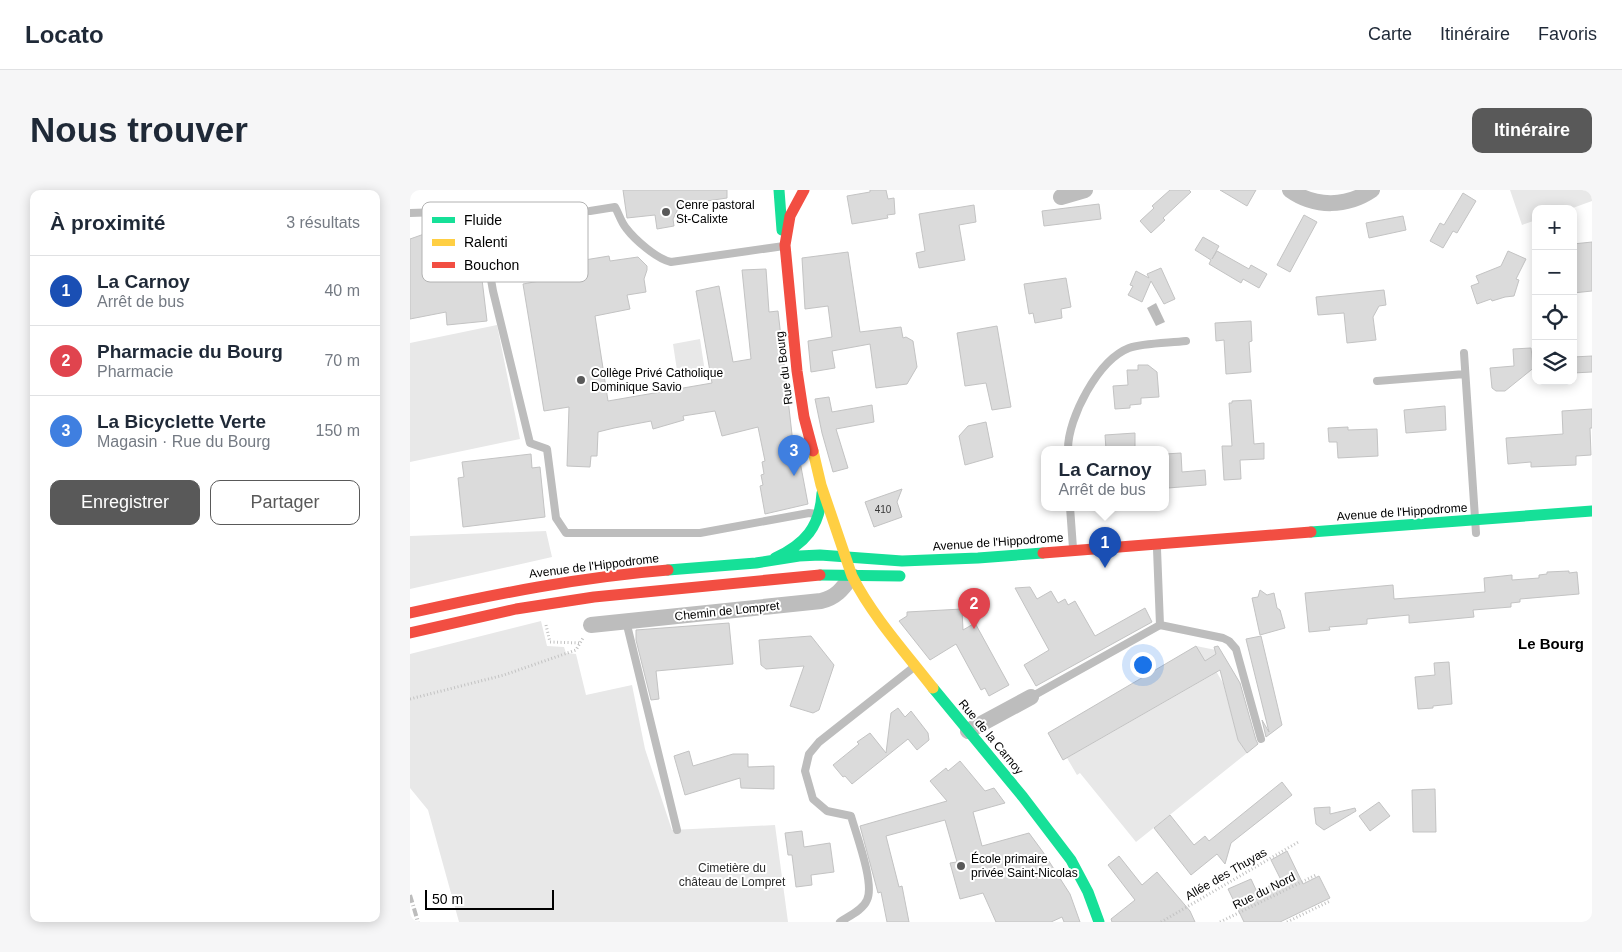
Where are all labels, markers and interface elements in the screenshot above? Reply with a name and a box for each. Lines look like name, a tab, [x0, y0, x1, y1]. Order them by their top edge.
text: Locato	[25, 21, 104, 48]
text: Carte	[1368, 24, 1412, 44]
text: Itinéraire	[1440, 24, 1510, 44]
text: Favoris	[1538, 24, 1597, 44]
button: Itinéraire	[1472, 108, 1592, 153]
text: Nous trouver	[30, 110, 248, 149]
place label: Cenre pastoral St-Calixte	[676, 198, 755, 226]
legend	[422, 202, 588, 282]
map controls	[1532, 205, 1577, 385]
button: +	[1532, 205, 1577, 250]
marker: Cenre pastoral St-Calixte	[660, 206, 672, 218]
text: À proximité	[50, 211, 166, 234]
text: Fluide	[464, 212, 502, 228]
text: 3 résultats	[286, 214, 360, 231]
text: Ralenti	[464, 234, 508, 250]
button: −	[1532, 250, 1577, 295]
text: Bouchon	[464, 257, 519, 273]
text: La Carnoy	[97, 271, 190, 292]
text: 1	[62, 282, 70, 299]
text: 40 m	[324, 282, 360, 299]
text: Arrêt de bus	[97, 293, 184, 310]
button: locate	[1532, 295, 1577, 340]
street label: Rue du Bourg	[773, 330, 795, 406]
button: layers	[1532, 340, 1577, 385]
text: Pharmacie du Bourg	[97, 341, 283, 362]
text: 2	[62, 352, 70, 369]
text: 70 m	[324, 352, 360, 369]
text: Pharmacie	[97, 363, 173, 380]
place label: Collège Privé Catholique Dominique Savio	[591, 366, 723, 394]
marker: Collège Privé Catholique Dominique Savio	[575, 374, 587, 386]
text: La Bicyclette Verte	[97, 411, 266, 432]
text: 3	[62, 422, 70, 439]
text: 150 m	[316, 422, 360, 439]
text: Magasin · Rue du Bourg	[97, 433, 270, 450]
pin: 3	[778, 435, 810, 476]
popup	[1041, 446, 1169, 511]
text: La Carnoy	[1059, 459, 1151, 480]
button: Enregistrer	[50, 480, 200, 525]
button: Partager	[210, 480, 360, 525]
text: Arrêt de bus	[1059, 481, 1146, 498]
street label: Avenue de l'Hippodrome	[1336, 500, 1468, 524]
house number: 410	[875, 504, 892, 515]
pin: 1	[1089, 527, 1121, 568]
street label: Avenue de l'Hippodrome	[932, 530, 1064, 554]
street label: Avenue de l'Hippodrome	[528, 551, 660, 581]
pin: 2	[958, 588, 990, 629]
street label: Chemin de Lompret	[674, 598, 781, 623]
district label: Le Bourg	[1518, 635, 1584, 652]
your location	[1130, 652, 1156, 678]
street label: Rue de la Carnoy	[956, 697, 1026, 777]
street label: Allée des Thuyas	[1183, 845, 1269, 903]
place label: École primaire privée Saint-Nicolas	[971, 851, 1078, 880]
marker: École primaire privée Saint-Nicolas	[955, 860, 967, 872]
park label: Cimetière du château de Lompret	[679, 861, 786, 889]
street label: Rue du Nord	[1230, 870, 1298, 912]
scale bar	[425, 887, 554, 910]
text: 50 m	[432, 891, 463, 907]

